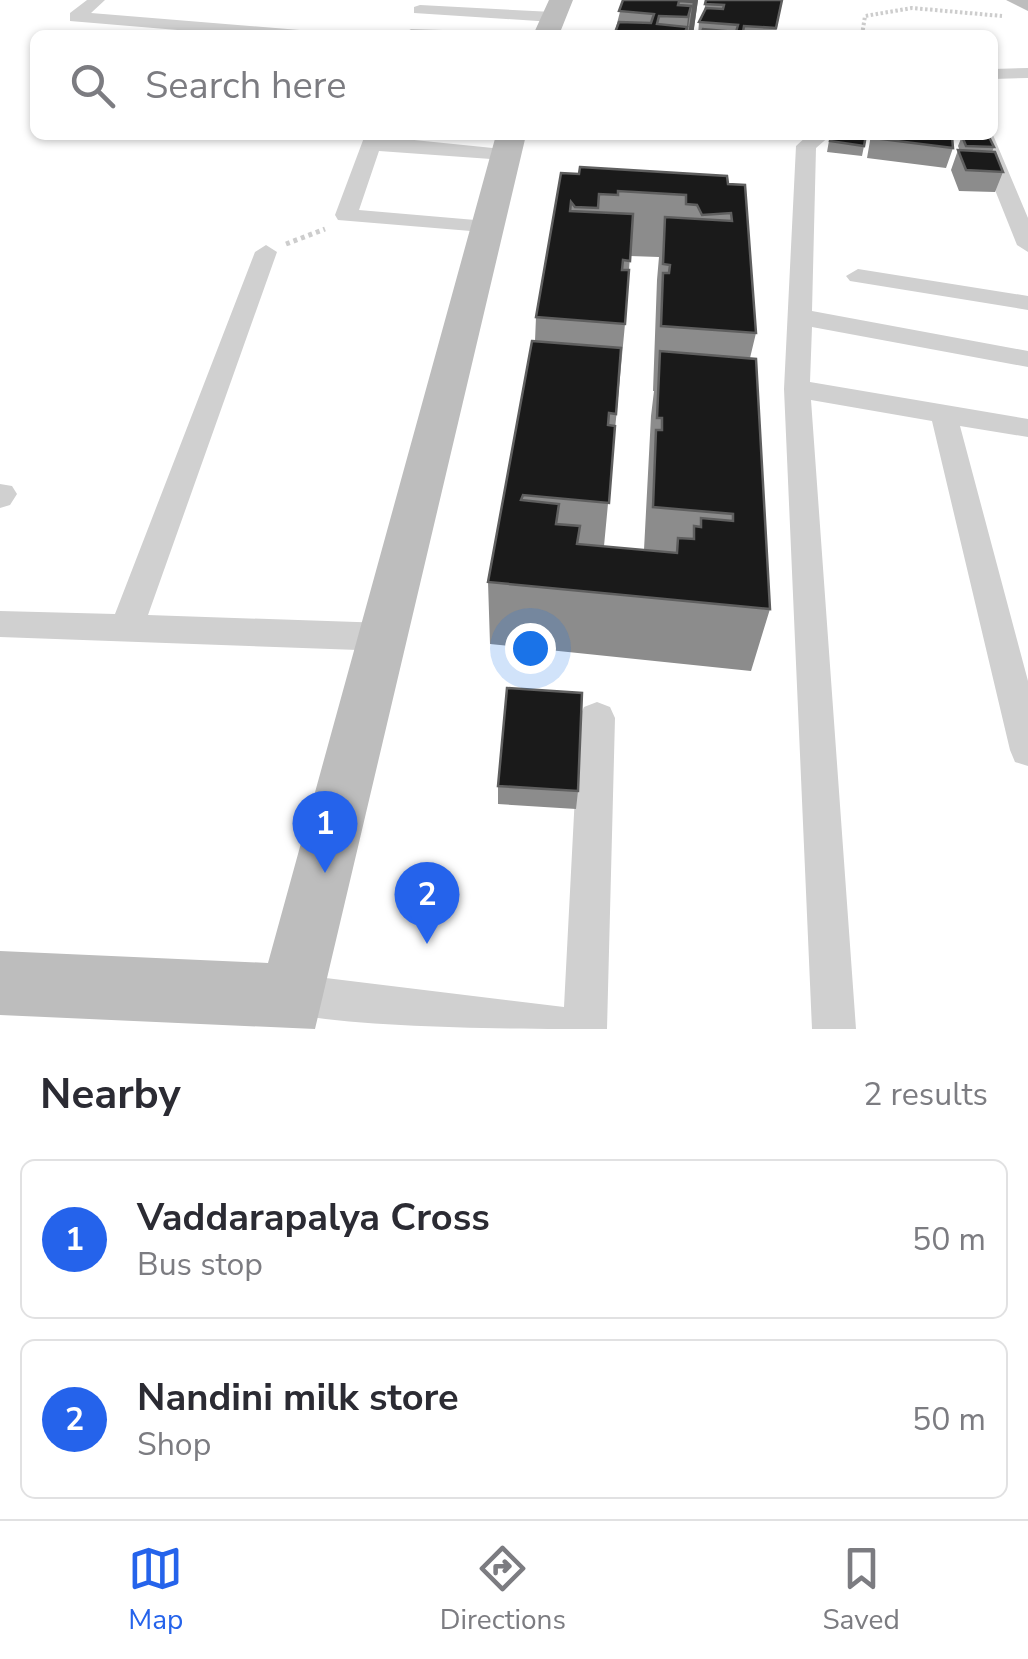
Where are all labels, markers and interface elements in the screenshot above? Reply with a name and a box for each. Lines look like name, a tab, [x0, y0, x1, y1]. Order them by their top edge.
search box	[30, 30, 998, 140]
icon: search	[65, 58, 120, 113]
text: Search here	[145, 60, 346, 111]
your location	[505, 623, 556, 674]
pin: 1	[292, 790, 358, 873]
pin: 2	[394, 862, 460, 944]
text: Nearby	[40, 1066, 181, 1123]
text: 2 results	[863, 1073, 988, 1116]
text: Vaddarapalya Cross	[137, 1192, 490, 1243]
text: 1	[65, 1218, 84, 1261]
text: 50 m	[912, 1218, 986, 1261]
text: Bus stop	[137, 1243, 263, 1286]
text: Nandini milk store	[137, 1372, 459, 1423]
text: 2	[65, 1398, 84, 1441]
text: 50 m	[912, 1398, 986, 1441]
text: Shop	[137, 1423, 211, 1466]
tab: Map	[128, 1541, 183, 1639]
tab: Directions	[440, 1541, 566, 1639]
tab: Saved	[822, 1541, 900, 1639]

